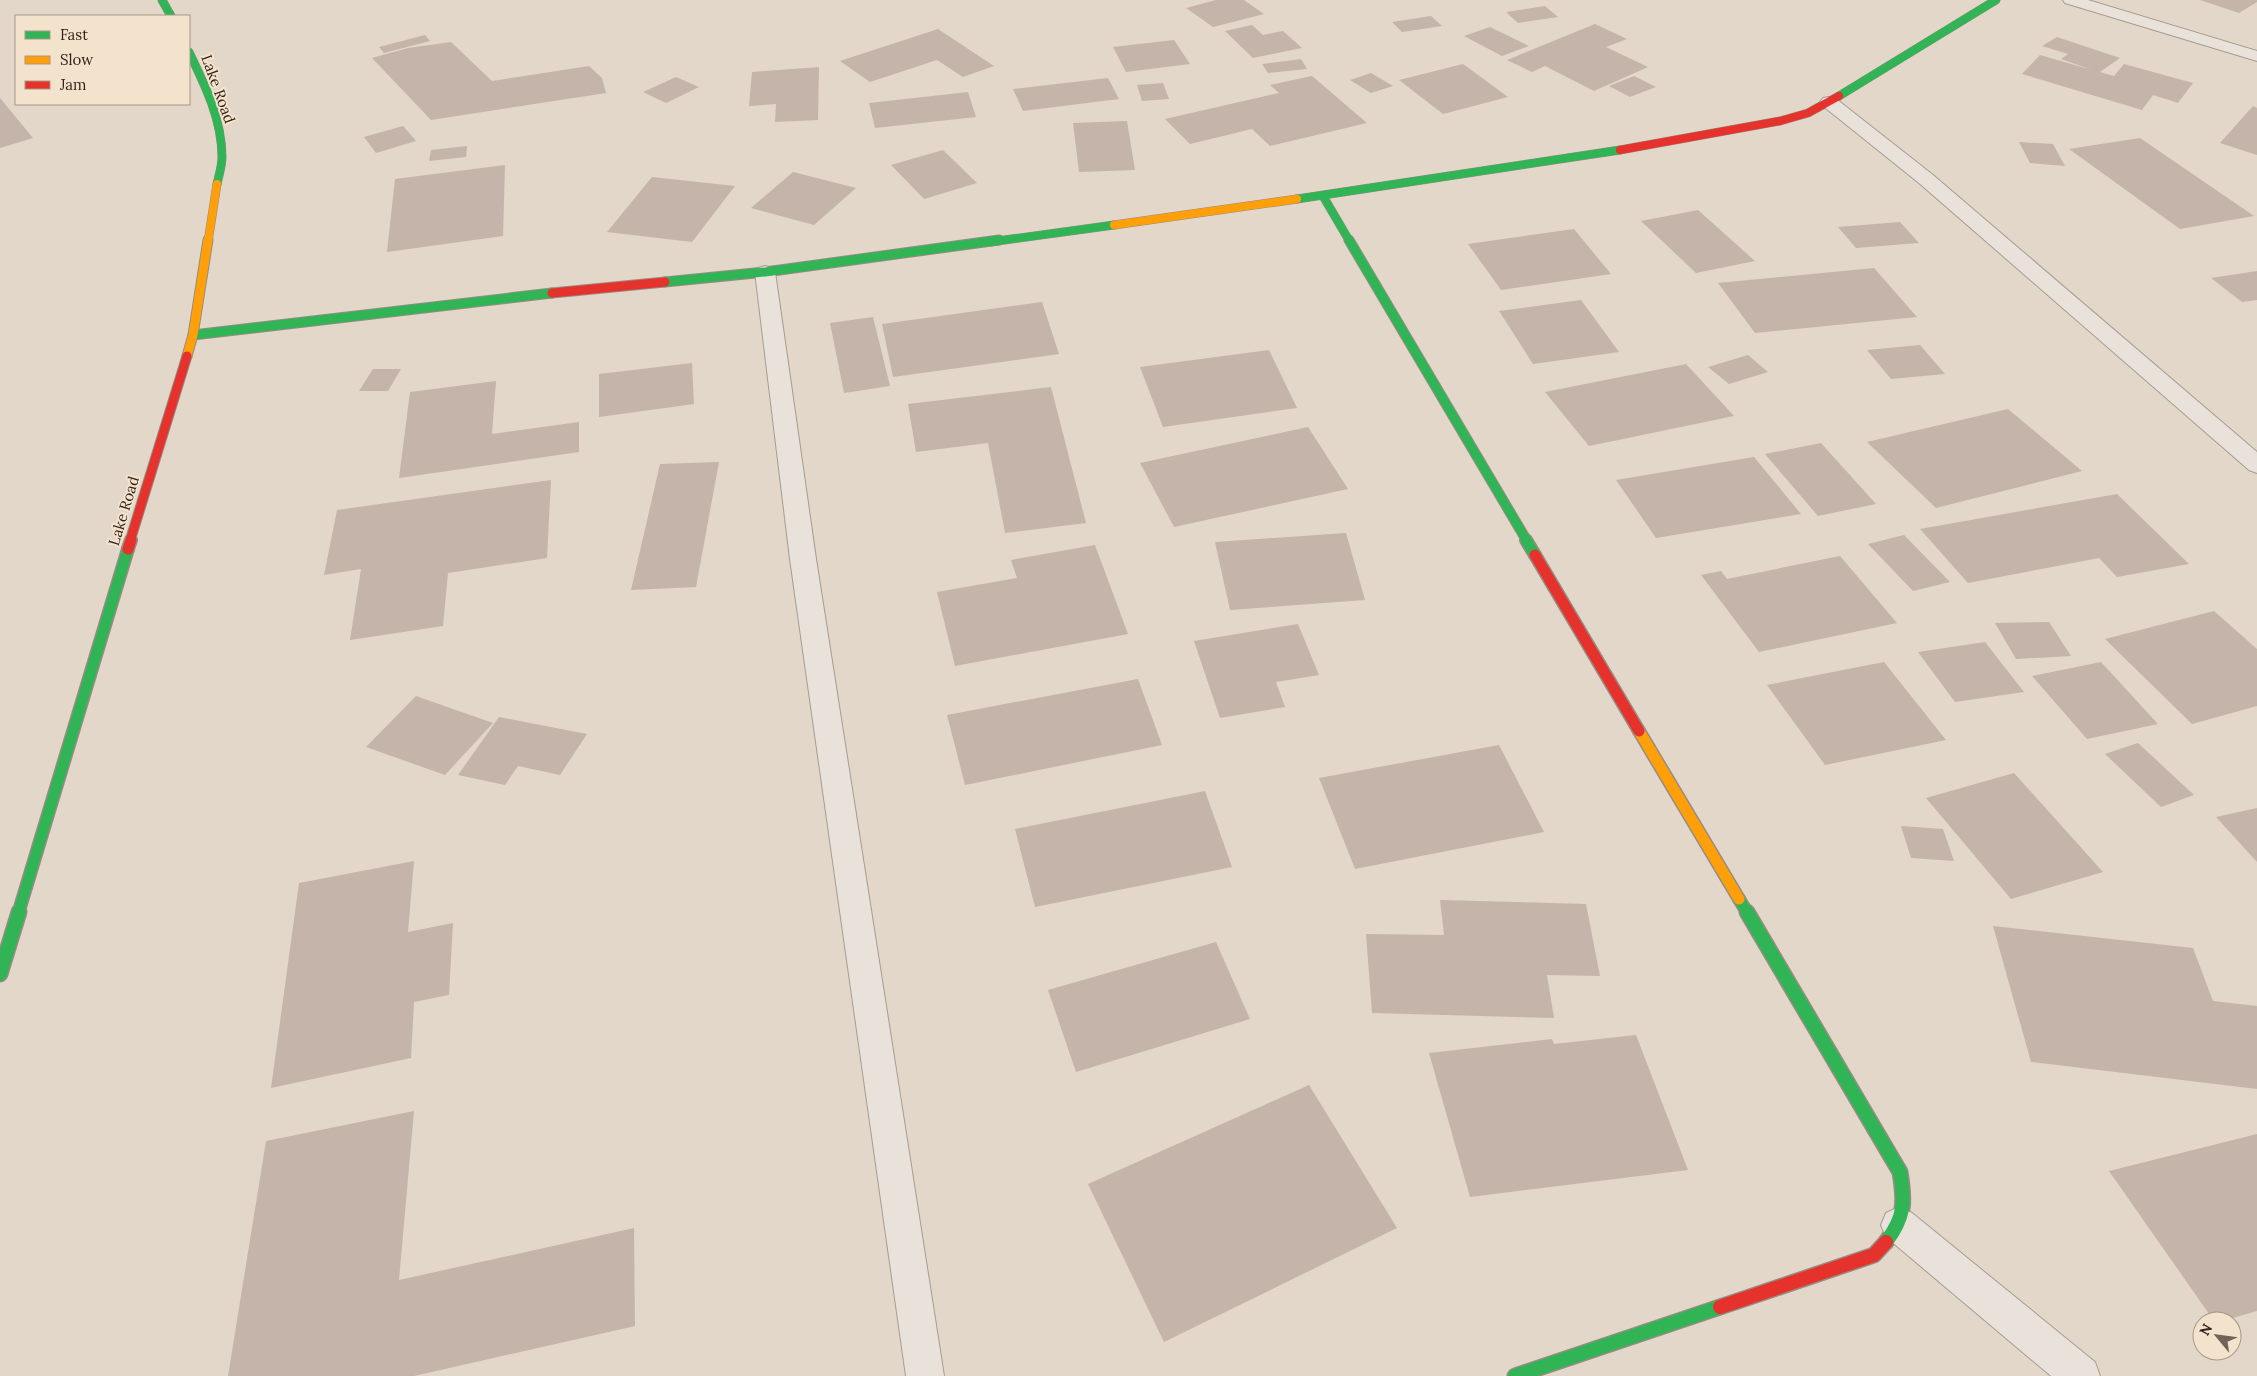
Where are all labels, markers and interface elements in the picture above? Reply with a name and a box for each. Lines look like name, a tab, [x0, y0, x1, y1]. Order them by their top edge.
legend	[15, 15, 190, 105]
text: Fast	[60, 25, 88, 44]
text: Slow	[60, 50, 93, 69]
street label: Lake Road	[197, 52, 240, 126]
text: Jam	[59, 75, 87, 94]
street label: Lake Road	[104, 474, 143, 548]
north arrow	[2192, 1311, 2242, 1361]
text: N	[2195, 1320, 2216, 1339]

